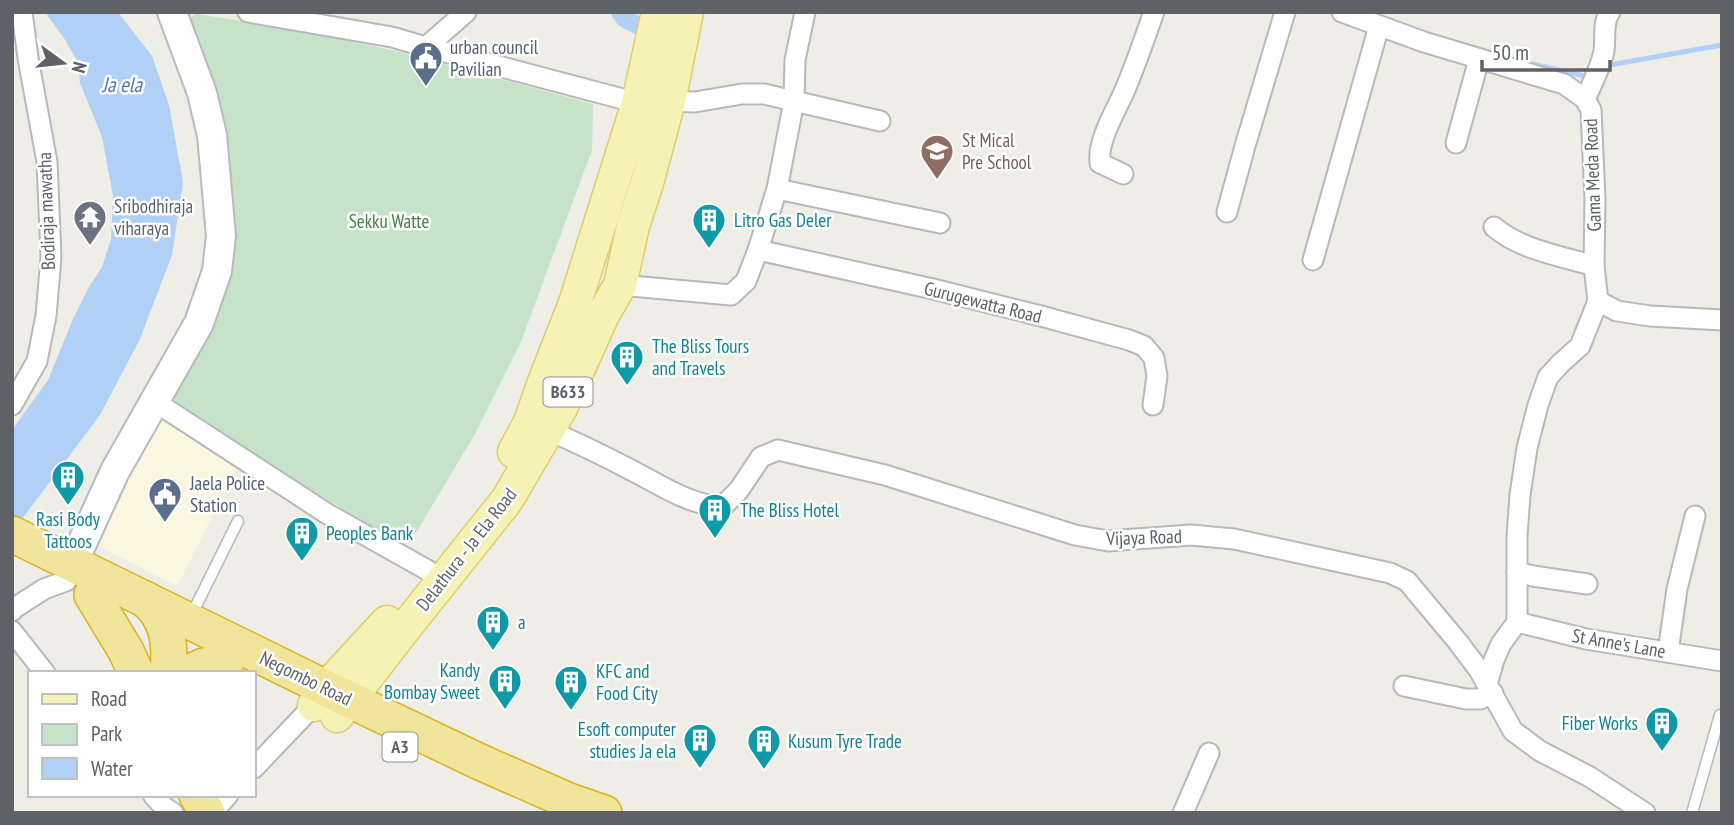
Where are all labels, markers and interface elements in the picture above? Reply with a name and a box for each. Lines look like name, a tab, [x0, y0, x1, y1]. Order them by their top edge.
north arrow	[28, 28, 98, 98]
scale bar	[1482, 28, 1610, 72]
place label: urban council Pavilian	[450, 35, 539, 81]
public building icon: urban council Pavilian	[407, 39, 445, 88]
text: 50 m	[1492, 39, 1529, 66]
text: N	[67, 59, 92, 75]
water label: Ja ela	[101, 71, 144, 98]
street label: Gama Meda Road	[1578, 118, 1606, 232]
place label: St Mical Pre School	[962, 128, 1032, 174]
school or university icon: St Mical Pre School	[918, 132, 956, 181]
street label: Bodiraja mawatha	[32, 152, 60, 270]
place label: Sribodhiraja viharaya	[114, 194, 193, 240]
temple icon: Sribodhiraja viharaya	[71, 198, 109, 247]
building icon: Litro Gas Deler	[690, 201, 728, 250]
place label: Litro Gas Deler	[734, 208, 832, 232]
park label: Sekku Watte	[349, 209, 429, 233]
street label: Gurugewatta Road	[922, 276, 1044, 328]
place label: The Bliss Tours and Travels	[652, 334, 749, 380]
building icon: The Bliss Tours and Travels	[608, 338, 646, 387]
road number: B633	[544, 378, 592, 406]
building icon: Rasi Body Tattoos	[49, 458, 87, 507]
place label: Jaela Police Station	[189, 471, 265, 517]
public building icon: Jaela Police Station	[146, 475, 184, 524]
street label: Delathura - Ja Ela Road	[411, 483, 521, 615]
building icon: The Bliss Hotel	[696, 491, 734, 540]
place label: The Bliss Hotel	[740, 498, 839, 522]
place label: Rasi Body Tattoos	[36, 507, 101, 553]
building icon: Peoples Bank	[283, 514, 321, 563]
place label: Peoples Bank	[326, 521, 414, 545]
street label: Vijaya Road	[1105, 524, 1182, 550]
building icon: a	[474, 603, 512, 652]
place label: a	[518, 610, 526, 634]
street label: St Anne's Lane	[1570, 623, 1668, 663]
street label: Negombo Road	[256, 645, 356, 711]
place label: Kandy Bombay Sweet	[384, 658, 481, 704]
place label: KFC and Food City	[596, 659, 658, 705]
building icon: Kandy Bombay Sweet	[486, 662, 524, 711]
building icon: KFC and Food City	[552, 663, 590, 712]
legend	[28, 671, 256, 797]
text: Road	[91, 685, 127, 712]
building icon: Fiber Works	[1643, 704, 1681, 753]
place label: Fiber Works	[1562, 711, 1638, 735]
place label: Esoft computer studies Ja ela	[578, 717, 677, 763]
text: Park	[91, 720, 122, 747]
building icon: Esoft computer studies Ja ela	[681, 721, 719, 770]
building icon: Kusum Tyre Trade	[745, 722, 783, 771]
place label: Kusum Tyre Trade	[788, 729, 902, 753]
road number: A3	[382, 732, 418, 762]
text: Water	[91, 755, 133, 782]

